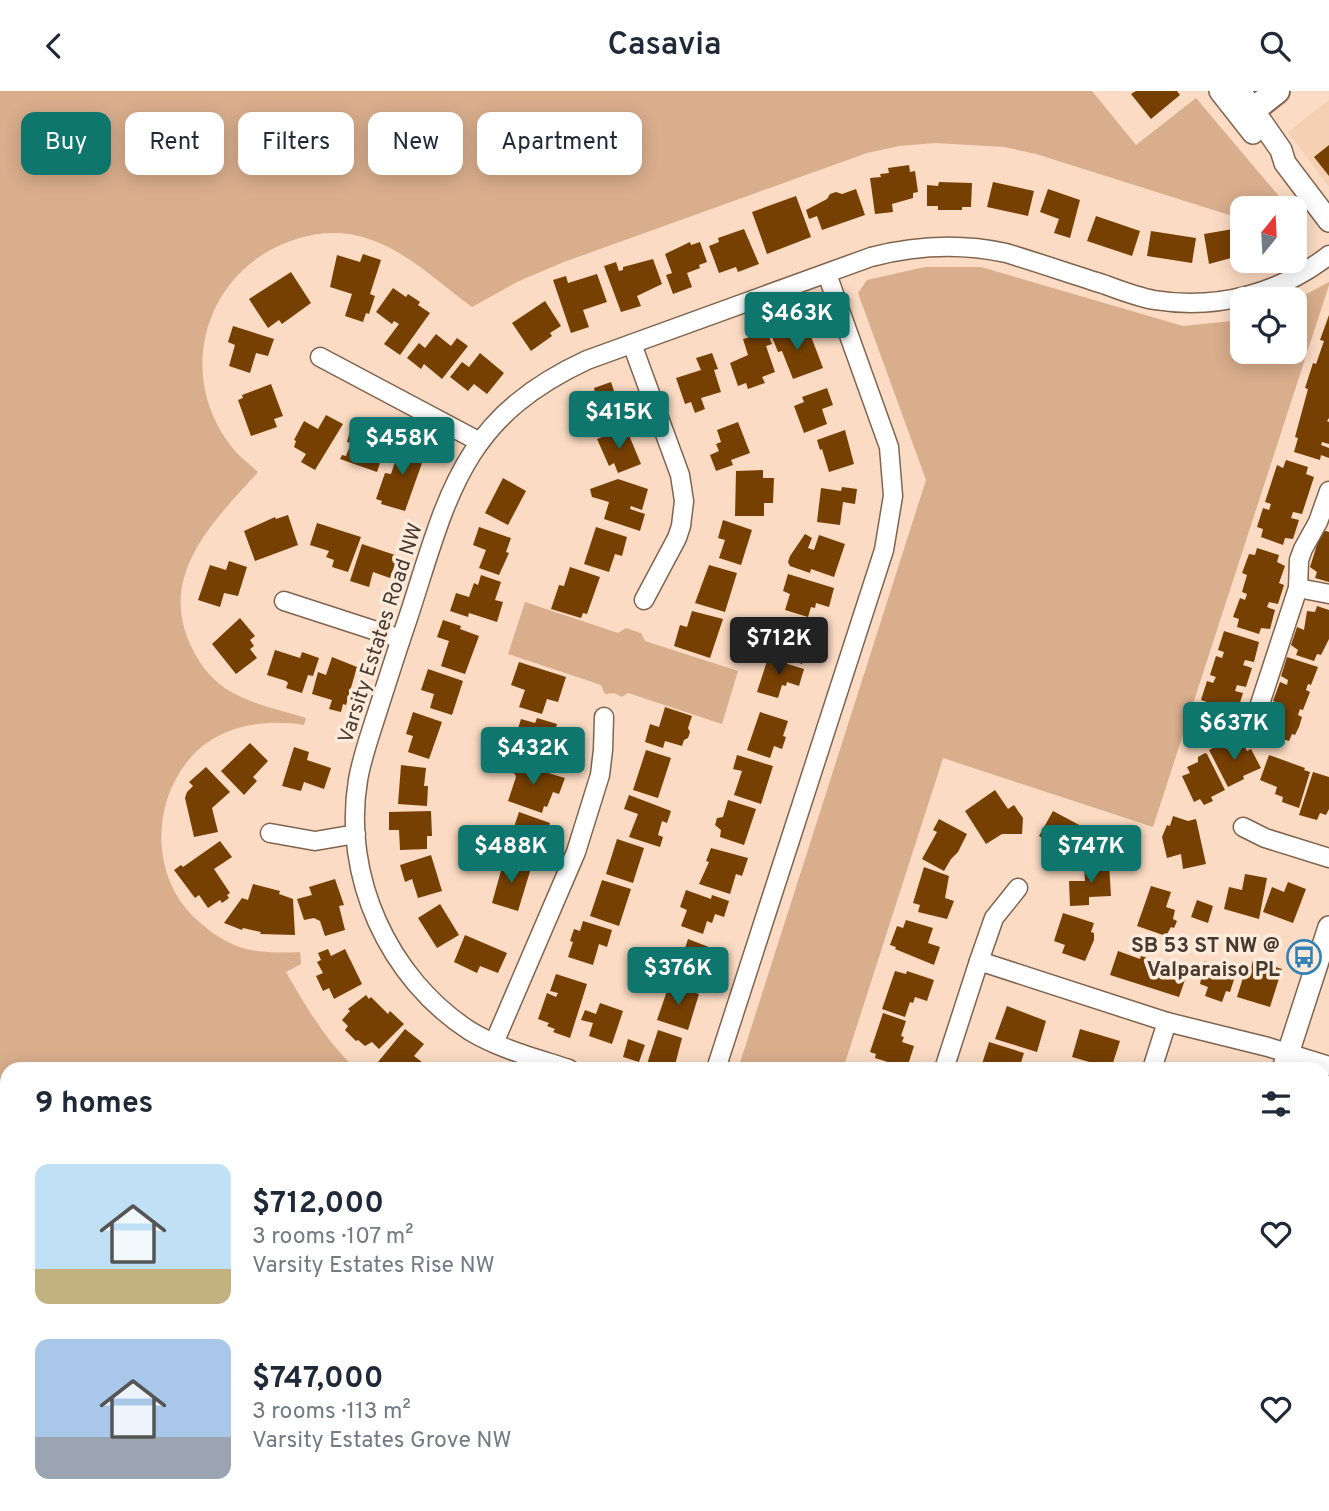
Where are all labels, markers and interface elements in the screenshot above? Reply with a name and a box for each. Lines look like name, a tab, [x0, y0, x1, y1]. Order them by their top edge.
text: Casavia	[607, 26, 722, 66]
icon: back	[35, 27, 73, 65]
icon: search	[1256, 27, 1294, 65]
chip: Buy	[21, 112, 111, 175]
chip: Rent	[125, 112, 224, 175]
chip: Filters	[238, 112, 354, 175]
chip: New	[368, 112, 463, 175]
chip: Apartment	[477, 112, 642, 175]
north arrow	[1230, 196, 1307, 273]
map controls	[1230, 196, 1307, 364]
button: locate	[1230, 287, 1307, 364]
pin: $463K	[748, 293, 846, 352]
text: $463K	[761, 300, 833, 329]
pin: $415K	[570, 391, 668, 451]
text: $415K	[585, 399, 653, 428]
pin: $458K	[353, 417, 451, 477]
text: $458K	[365, 425, 439, 454]
street label: Varsity Estates Road NW	[333, 520, 430, 747]
pin: $712K	[730, 617, 828, 677]
text: $712K	[746, 625, 812, 654]
pin: $637K	[1185, 703, 1283, 762]
text: $637K	[1199, 710, 1269, 739]
pin: $432K	[484, 727, 582, 787]
text: $432K	[497, 735, 569, 764]
pin: $488K	[462, 825, 560, 885]
pin: $747K	[1042, 825, 1140, 885]
text: $488K	[474, 833, 548, 862]
text: $747K	[1057, 833, 1125, 862]
place label: SB 53 ST NW @ Valparaiso PL	[1131, 933, 1280, 984]
bus stop icon: SB 53 ST NW @ Valparaiso PL	[1285, 938, 1323, 976]
pin: $376K	[629, 947, 727, 1007]
text: $376K	[644, 955, 712, 984]
icon: filters	[1257, 1085, 1295, 1123]
text: 9 homes	[35, 1086, 153, 1123]
text: $712,000	[252, 1186, 384, 1223]
icon: home	[91, 1192, 175, 1276]
icon: heart	[1257, 1215, 1295, 1253]
text: 3 rooms · 107 m²	[252, 1223, 414, 1252]
text: Varsity Estates Rise NW	[252, 1252, 495, 1281]
text: $747,000	[252, 1361, 383, 1398]
icon: home	[91, 1367, 175, 1451]
icon: heart	[1257, 1390, 1295, 1428]
text: 3 rooms · 113 m²	[252, 1398, 411, 1427]
text: Varsity Estates Grove NW	[252, 1427, 512, 1456]

